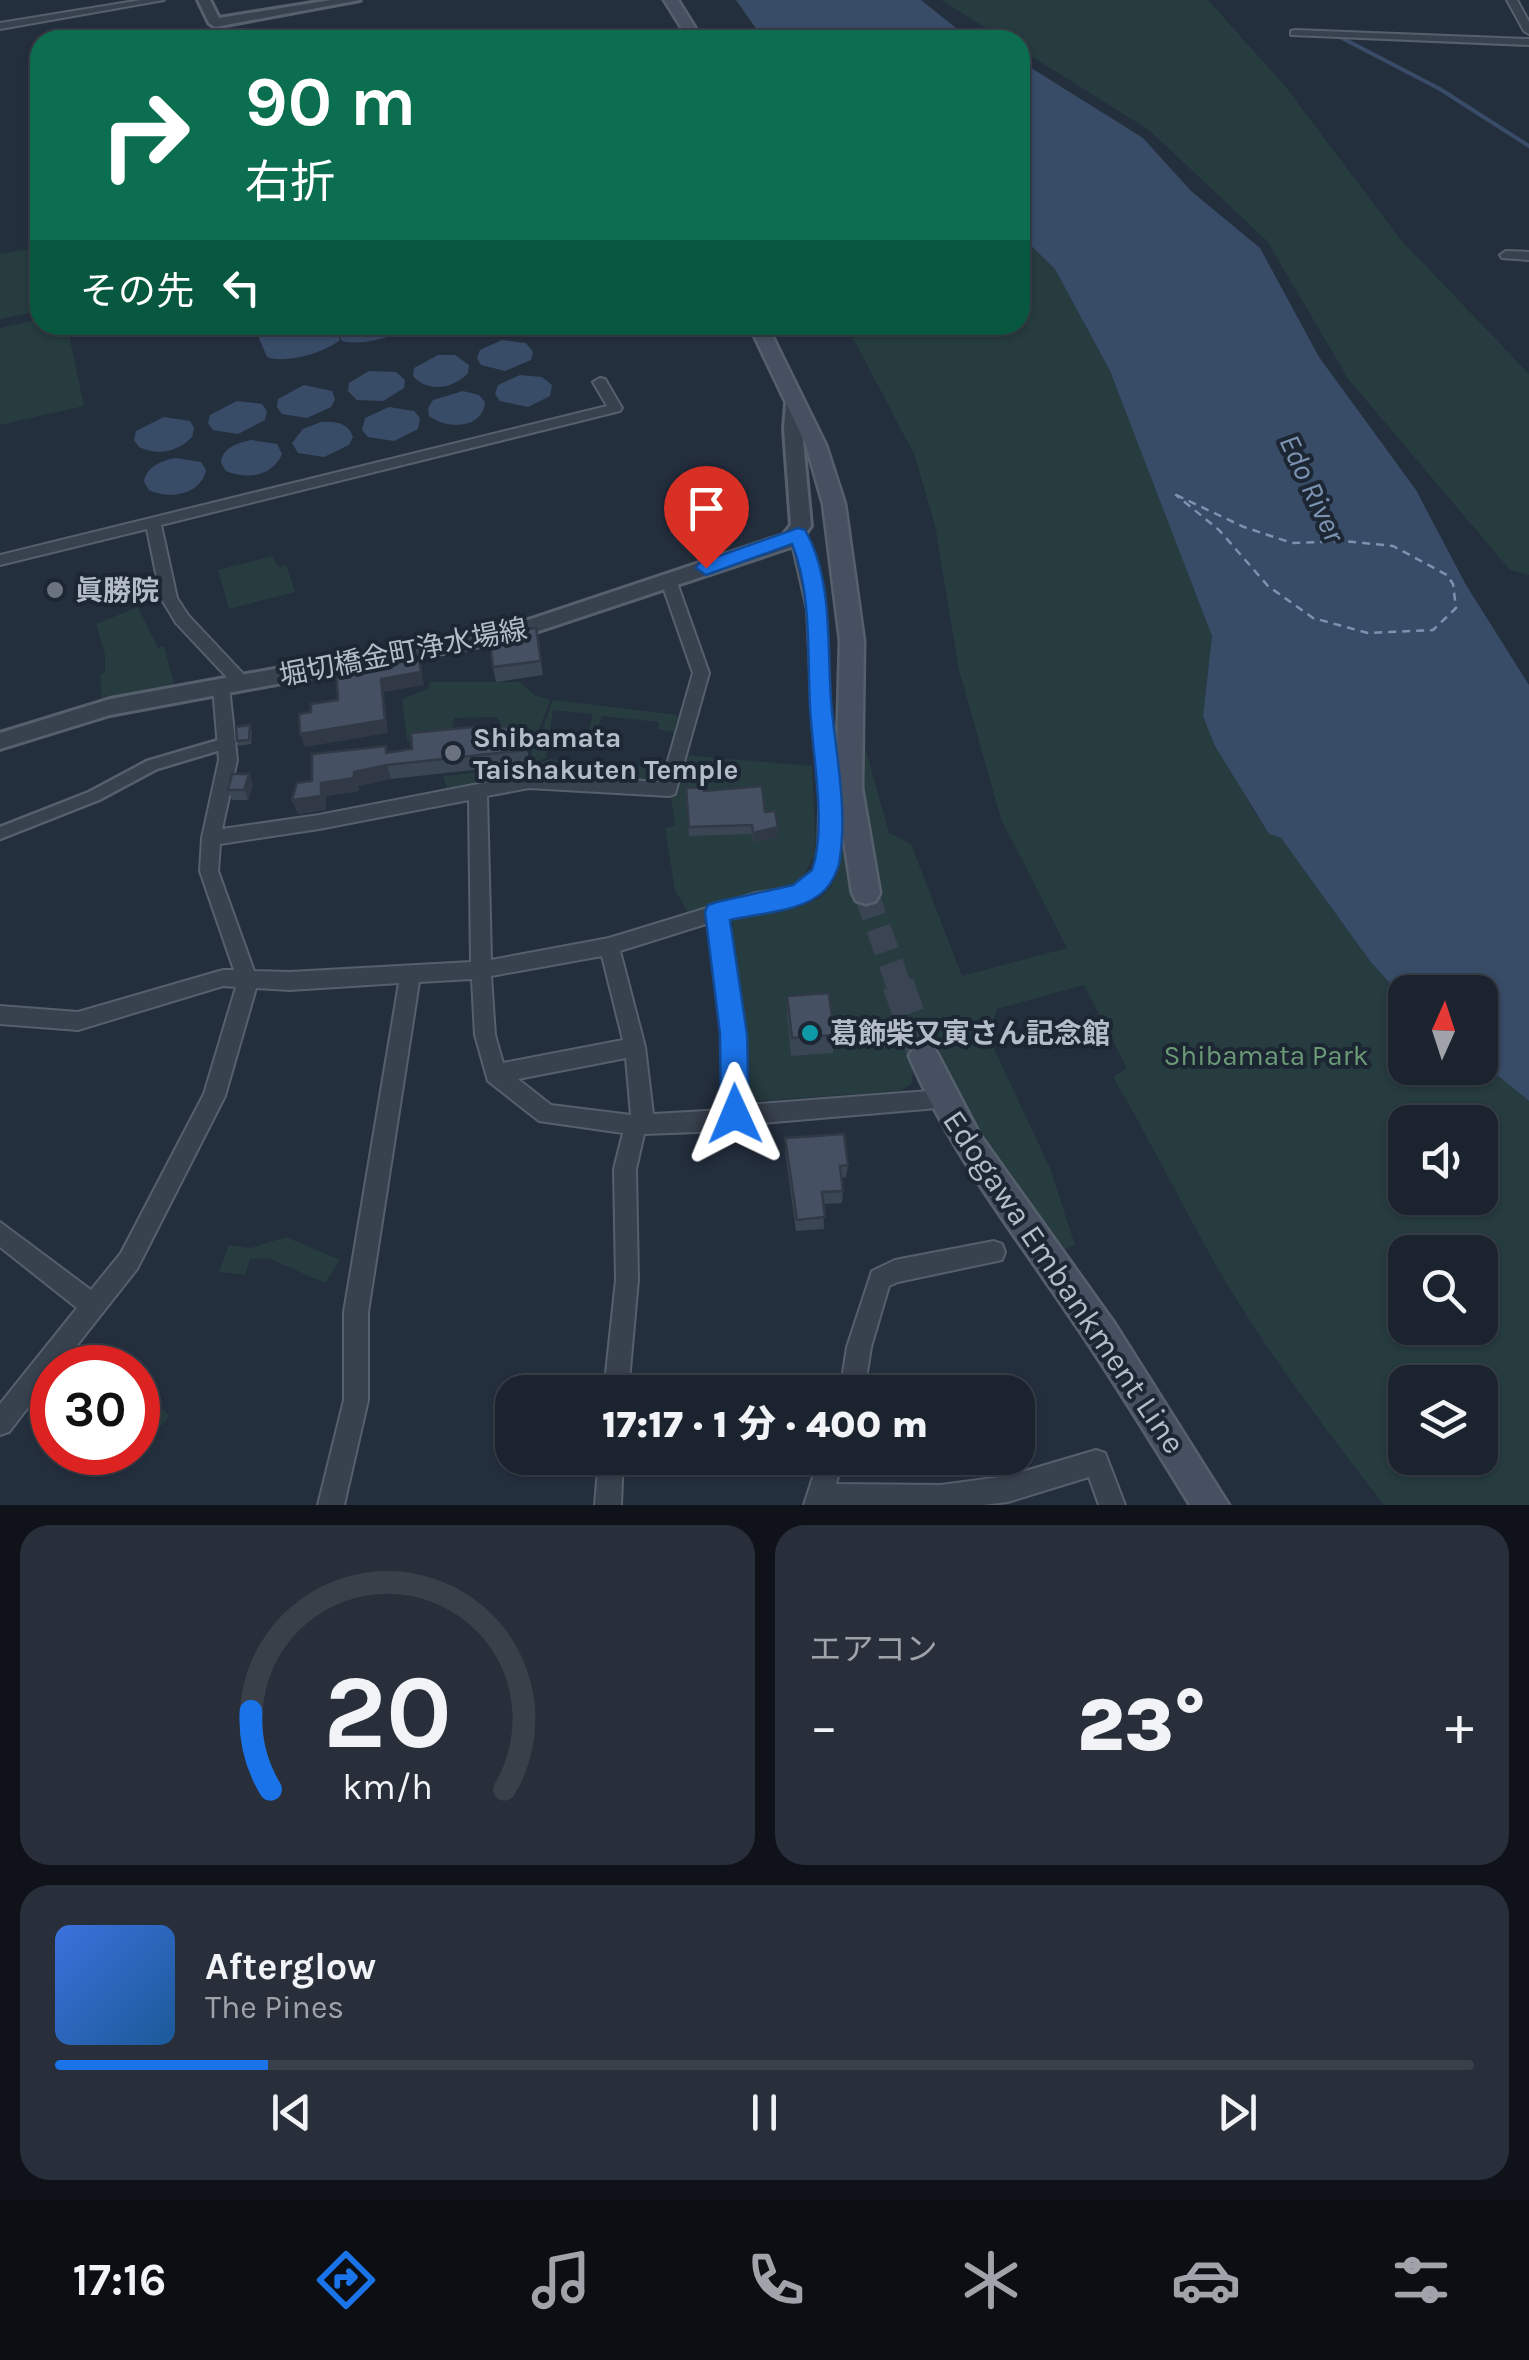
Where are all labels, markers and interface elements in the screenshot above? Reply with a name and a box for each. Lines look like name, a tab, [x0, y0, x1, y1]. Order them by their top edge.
text: 90 m	[245, 61, 416, 143]
icon: right	[80, 70, 210, 200]
text: 右折	[245, 156, 335, 208]
icon: left	[214, 260, 269, 315]
text: その先	[80, 269, 194, 314]
water label: Edo River	[1271, 428, 1353, 549]
pin	[664, 466, 749, 569]
icon: arrive	[679, 481, 734, 536]
place label: 眞勝院	[75, 574, 159, 607]
marker: 眞勝院	[44, 579, 66, 601]
street label: 堀切橋金町浄水場線	[276, 612, 530, 692]
place label: Shibamata Taishakuten Temple	[473, 721, 738, 786]
marker: Shibamata Taishakuten Temple	[442, 742, 464, 764]
north arrow	[1388, 975, 1498, 1085]
map controls	[1388, 975, 1498, 1475]
place label: 葛飾柴又寅さん記念館	[830, 1017, 1110, 1050]
marker: 葛飾柴又寅さん記念館	[799, 1022, 821, 1044]
park label: Shibamata Park	[1163, 1039, 1369, 1072]
position arrow	[683, 1062, 787, 1166]
street label: Edogawa Embankment Line	[935, 1103, 1193, 1461]
button: sound	[1388, 1105, 1498, 1215]
button: search	[1388, 1235, 1498, 1345]
speed limit sign: 30	[30, 1345, 160, 1475]
button: layers	[1388, 1365, 1498, 1475]
text: 17:17 · 1 分 · 400 m	[602, 1402, 928, 1447]
text: エアコン	[810, 1631, 938, 1668]
text: 20	[323, 1652, 452, 1773]
text: 23°	[1077, 1681, 1206, 1769]
text: −	[810, 1694, 838, 1758]
text: +	[1445, 1694, 1474, 1758]
text: km/h	[342, 1766, 433, 1808]
text: Afterglow	[205, 1944, 376, 1989]
text: The Pines	[205, 1989, 344, 2026]
icon: previous	[264, 2085, 319, 2140]
icon: pause	[737, 2085, 792, 2140]
icon: next	[1210, 2085, 1265, 2140]
icon: directions	[311, 2245, 381, 2315]
icon: music	[526, 2245, 596, 2315]
icon: phone	[741, 2245, 811, 2315]
icon: climate	[956, 2245, 1026, 2315]
icon: car	[1171, 2245, 1241, 2315]
icon: filters	[1386, 2245, 1456, 2315]
text: 17:16	[73, 2254, 166, 2306]

